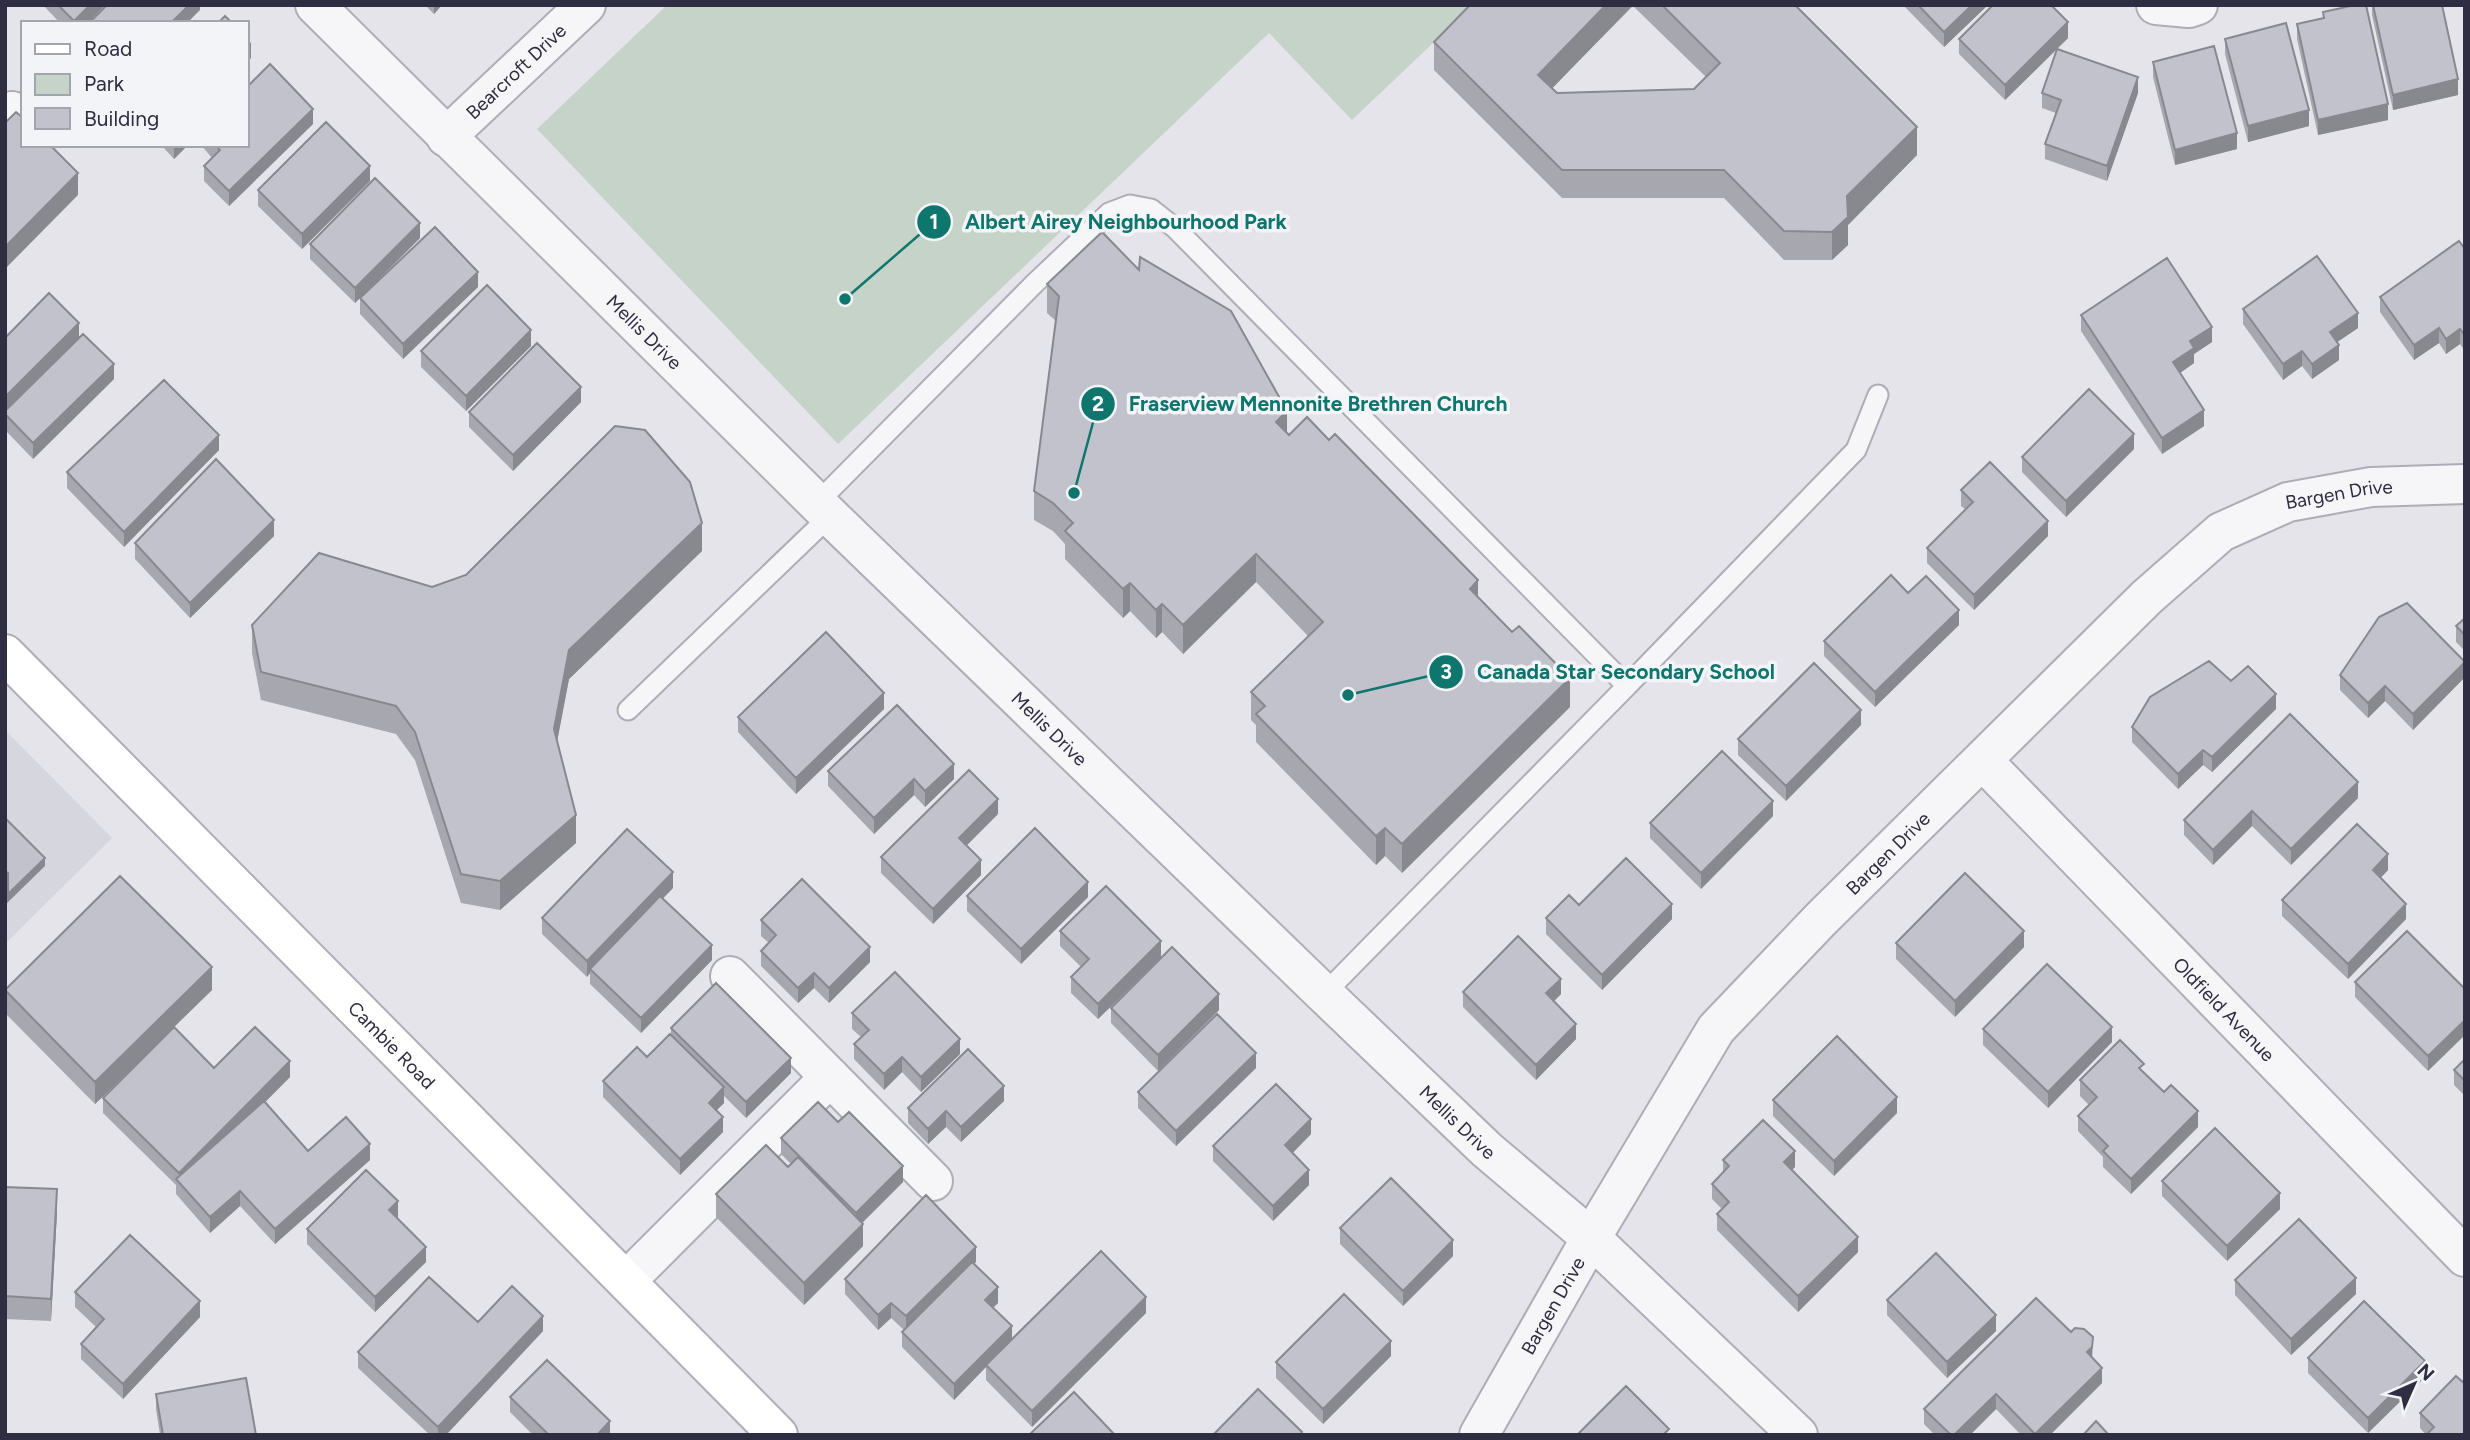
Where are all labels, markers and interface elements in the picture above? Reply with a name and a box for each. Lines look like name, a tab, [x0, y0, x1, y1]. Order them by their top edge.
street label: Bearcroft Drive	[461, 19, 571, 124]
legend	[21, 21, 248, 147]
text: Road	[84, 36, 132, 61]
text: Park	[84, 71, 125, 96]
text: Building	[84, 106, 159, 131]
callout: Albert Airey Neighbourhood Park	[916, 201, 1301, 243]
text: 1	[930, 209, 938, 234]
text: Albert Airey Neighbourhood Park	[965, 209, 1288, 234]
street label: Mellis Drive	[602, 290, 687, 374]
callout: Fraserview Mennonite Brethren Church	[1080, 383, 1522, 425]
text: 2	[1092, 391, 1104, 416]
text: Fraserview Mennonite Brethren Church	[1129, 391, 1507, 416]
street label: Bargen Drive	[2283, 475, 2393, 514]
callout: Canada Star Secondary School	[1428, 651, 1789, 693]
text: 3	[1440, 659, 1452, 684]
text: Canada Star Secondary School	[1477, 659, 1775, 684]
street label: Mellis Drive	[1007, 687, 1092, 770]
street label: Bargen Drive	[1841, 807, 1934, 899]
street label: Oldfield Avenue	[2168, 952, 2280, 1066]
street label: Cambie Road	[344, 996, 440, 1094]
street label: Mellis Drive	[1415, 1080, 1500, 1164]
street label: Bargen Drive	[1516, 1253, 1589, 1358]
north arrow	[2379, 1349, 2449, 1419]
text: N	[2412, 1359, 2439, 1386]

